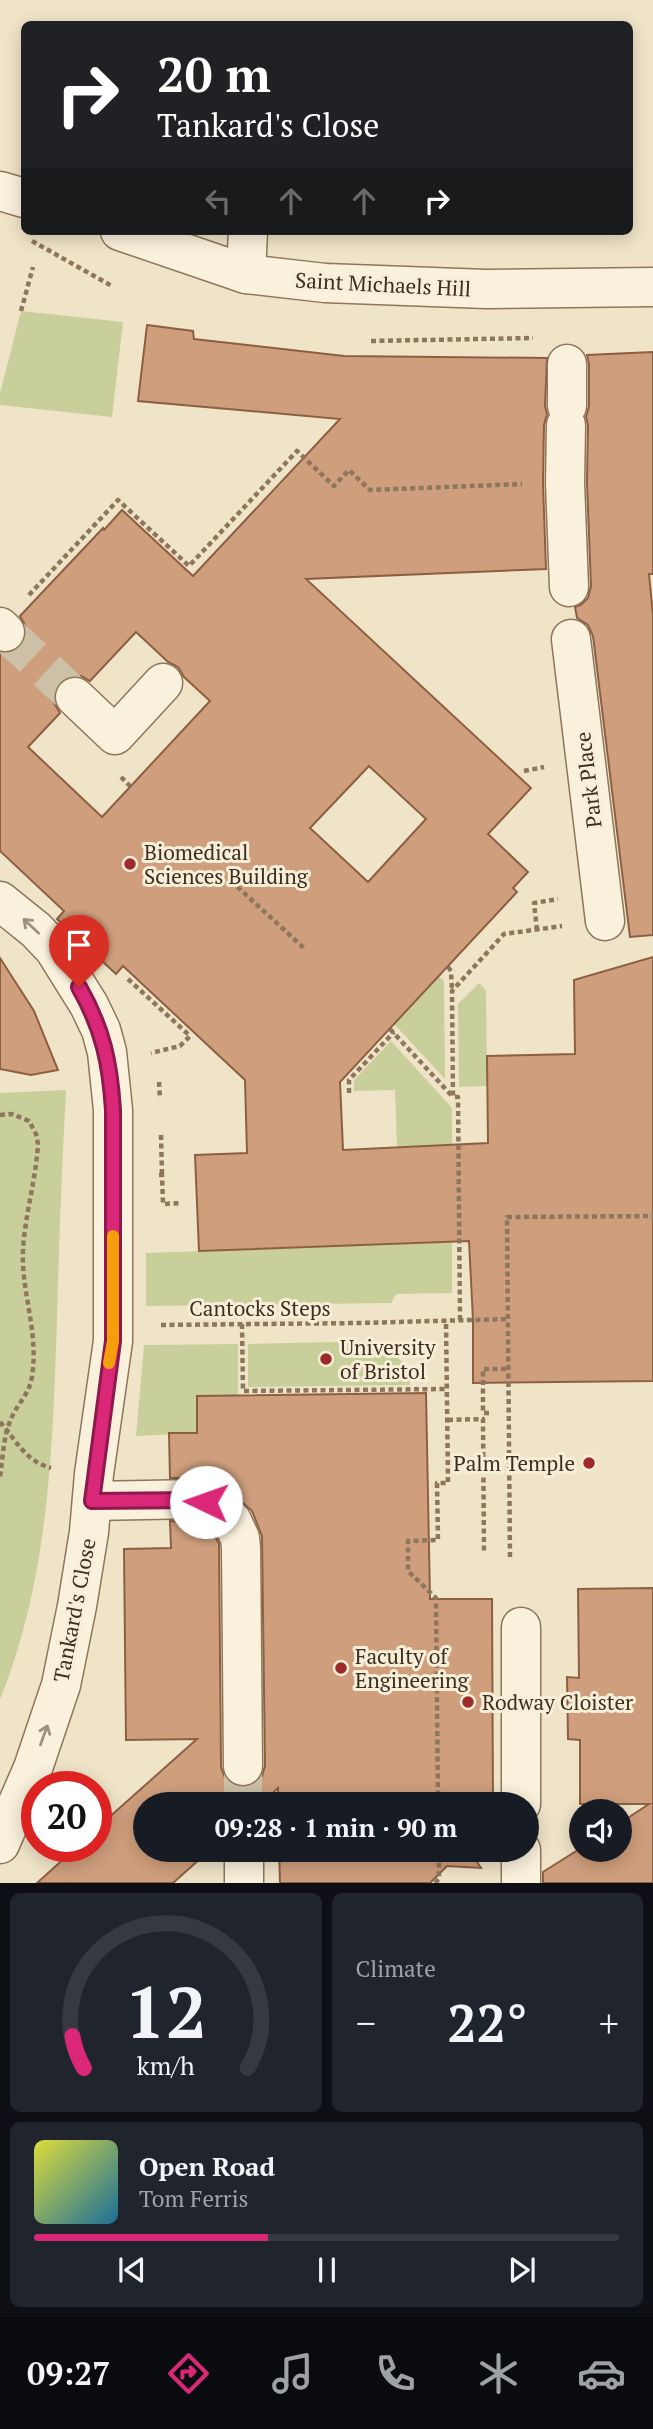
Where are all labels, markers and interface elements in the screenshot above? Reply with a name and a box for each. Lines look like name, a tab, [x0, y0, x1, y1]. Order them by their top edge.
text: 20 m	[157, 41, 271, 106]
icon: right	[42, 49, 133, 140]
text: Tankard's Close	[157, 104, 379, 146]
icon: left	[199, 182, 237, 220]
icon: ahead	[272, 182, 310, 220]
icon: ahead	[345, 182, 383, 220]
icon: right	[418, 182, 456, 220]
street label: Saint Michaels Hill	[294, 265, 472, 303]
street label: Park Place	[568, 730, 608, 830]
place label: Biomedical Sciences Building	[144, 838, 309, 890]
marker: Biomedical Sciences Building	[122, 856, 138, 872]
pin	[49, 915, 109, 987]
one-way arrow	[23, 917, 40, 934]
icon: arrive	[60, 926, 98, 964]
street label: Cantocks Steps	[189, 1294, 331, 1322]
place label: University of Bristol	[340, 1333, 436, 1385]
marker: University of Bristol	[318, 1351, 334, 1367]
place label: Palm Temple	[453, 1449, 575, 1477]
marker: Palm Temple	[581, 1455, 597, 1471]
position arrow	[169, 1465, 243, 1539]
street label: Tankard's Close	[46, 1536, 102, 1684]
place label: Faculty of Engineering	[355, 1642, 470, 1694]
marker: Faculty of Engineering	[333, 1660, 349, 1676]
place label: Rodway Cloister	[482, 1688, 633, 1716]
marker: Rodway Cloister	[460, 1694, 476, 1710]
one-way arrow	[39, 1725, 51, 1747]
speed limit sign: 20	[21, 1771, 112, 1862]
map controls	[569, 1799, 632, 1862]
button: sound	[569, 1799, 632, 1862]
text: 09:28 · 1 min · 90 m	[215, 1810, 457, 1844]
text: Climate	[356, 1953, 436, 1984]
text: 12	[125, 1963, 207, 2060]
text: 22°	[447, 1988, 527, 2057]
text: −	[356, 1998, 376, 2048]
text: +	[599, 1998, 619, 2048]
text: km/h	[137, 2049, 195, 2082]
text: Open Road	[139, 2149, 275, 2183]
text: Tom Ferris	[139, 2183, 249, 2214]
icon: previous	[113, 2251, 151, 2289]
icon: pause	[308, 2251, 346, 2289]
icon: next	[503, 2251, 541, 2289]
icon: directions	[164, 2349, 213, 2398]
icon: music	[268, 2349, 317, 2398]
icon: phone	[371, 2349, 420, 2398]
icon: climate	[474, 2349, 523, 2398]
icon: car	[577, 2349, 626, 2398]
text: 09:27	[27, 2352, 110, 2394]

